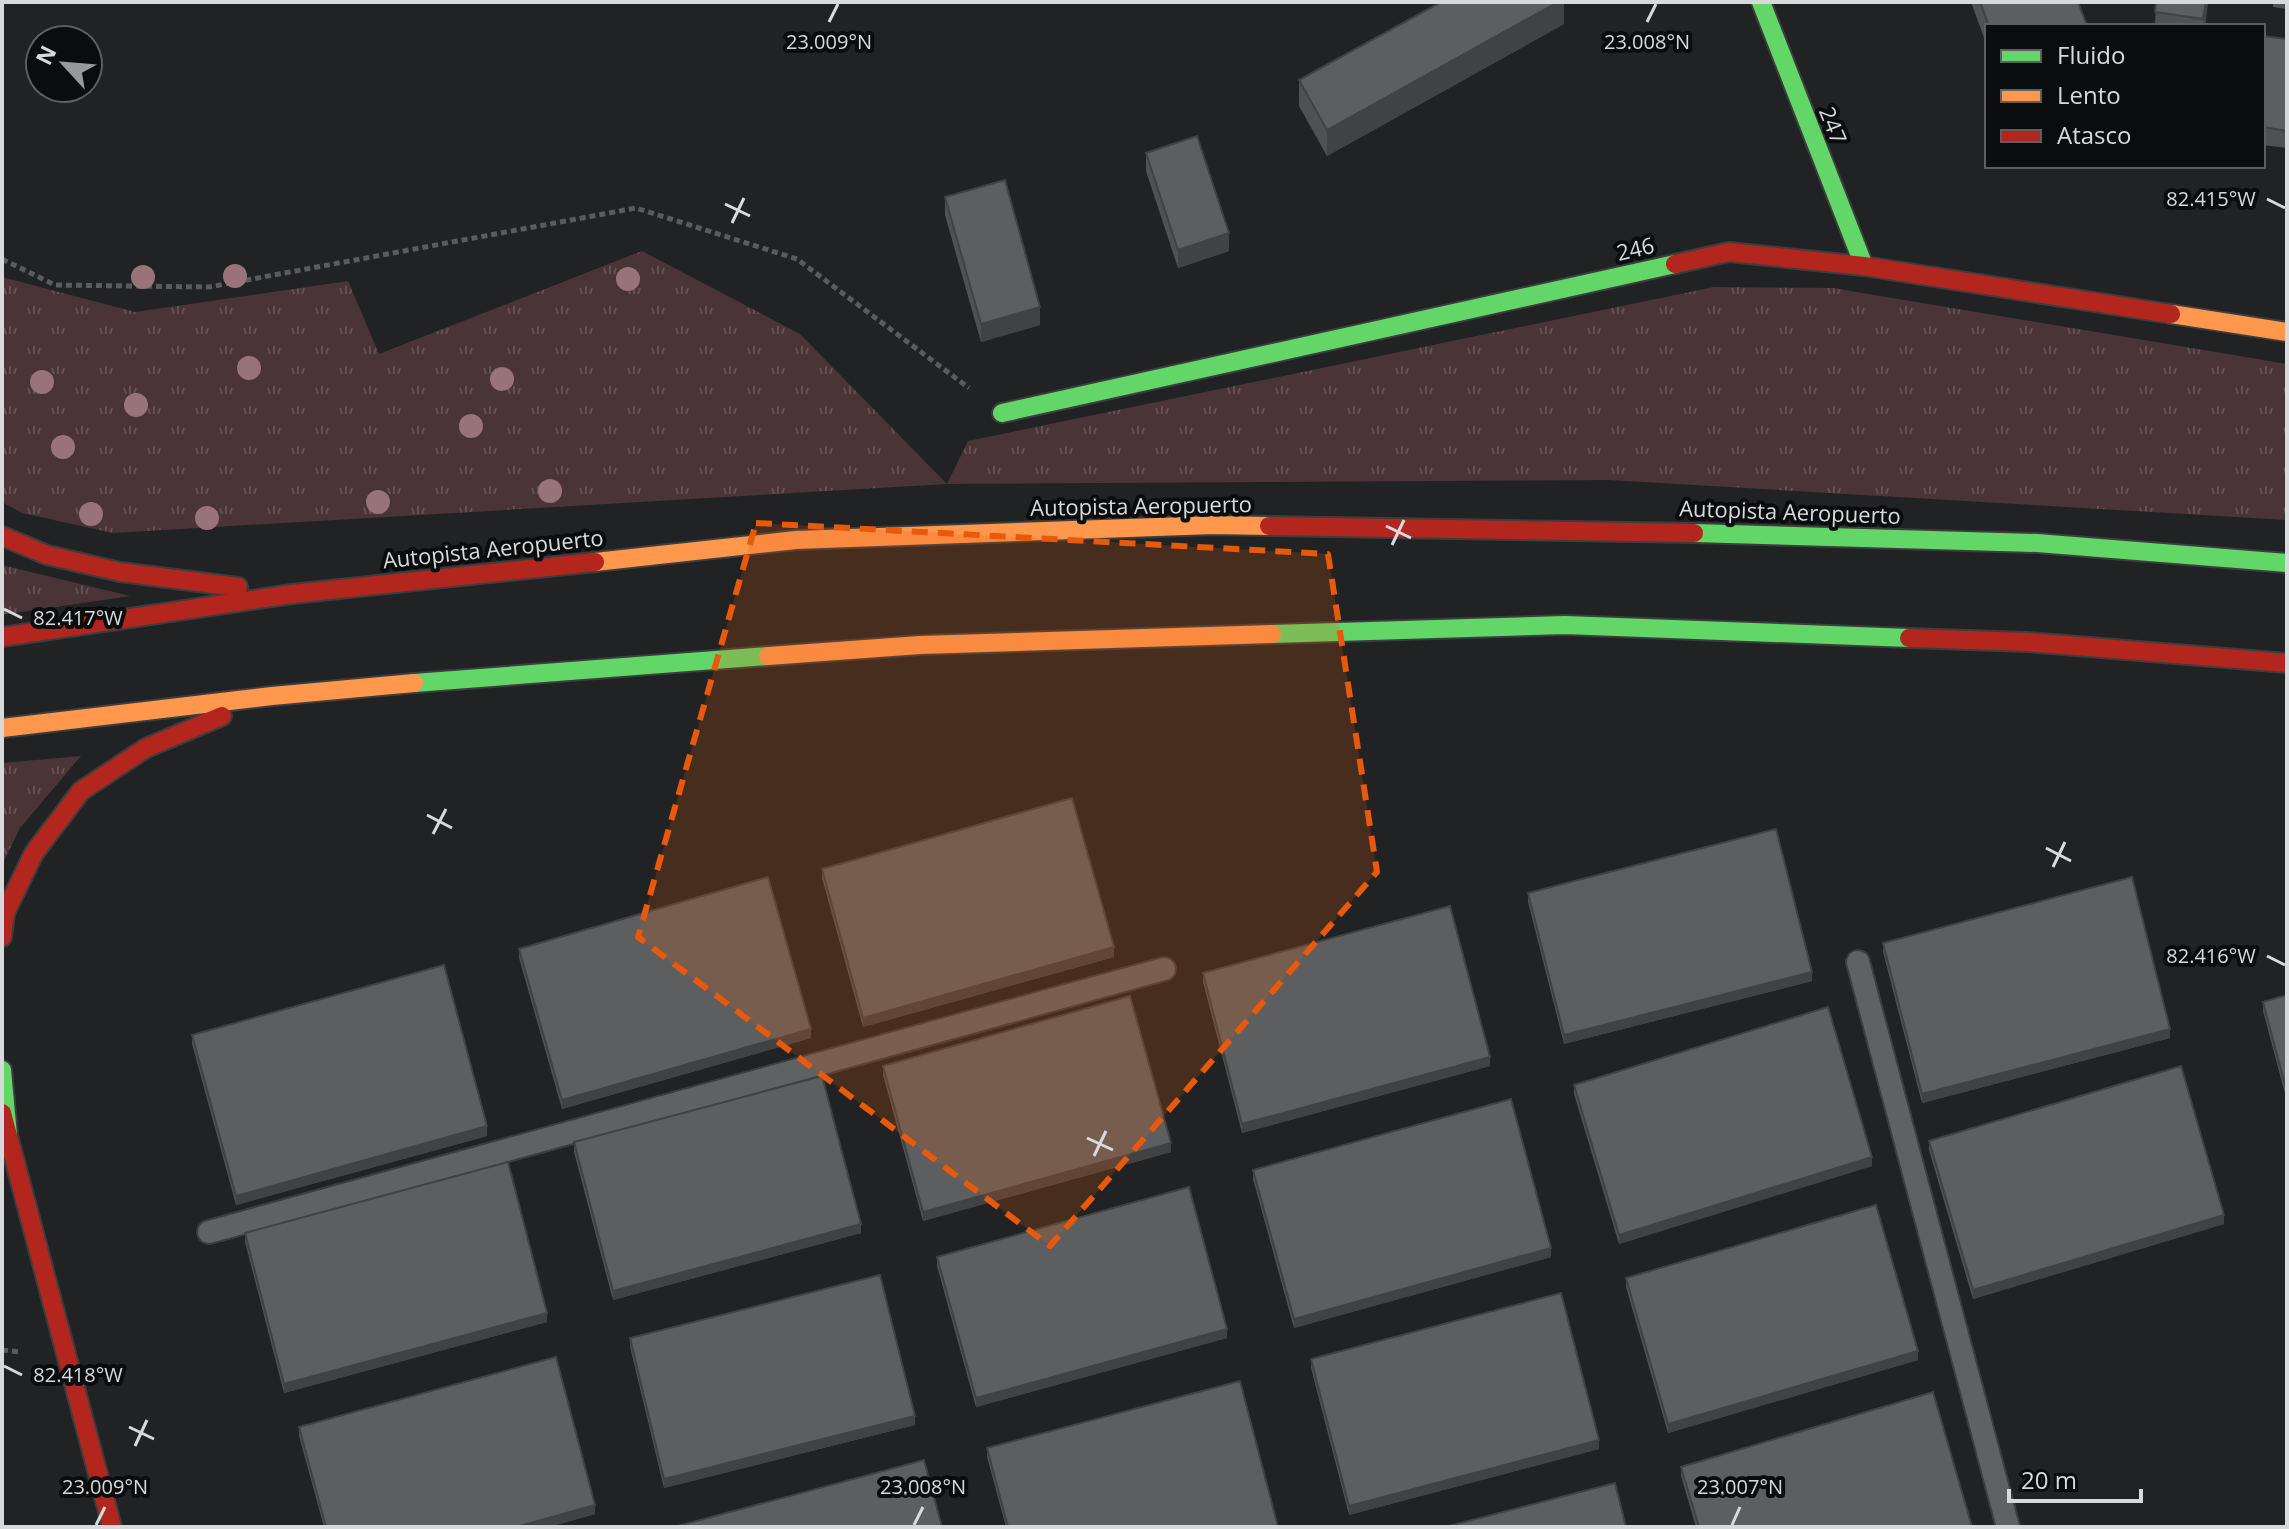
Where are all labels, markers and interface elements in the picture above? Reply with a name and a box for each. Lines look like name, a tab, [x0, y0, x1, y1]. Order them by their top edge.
north arrow	[24, 24, 104, 104]
legend	[1985, 24, 2265, 168]
text: 23.009°N	[786, 28, 872, 55]
text: 23.008°N	[1604, 28, 1690, 55]
text: Fluido	[2057, 38, 2125, 71]
text: N	[28, 40, 63, 69]
text: Lento	[2057, 78, 2121, 111]
street label: 247	[1813, 102, 1855, 148]
text: Atasco	[2057, 118, 2131, 151]
text: 82.415°W	[2166, 185, 2256, 212]
street label: 246	[1613, 229, 1657, 267]
street label: Autopista Aeropuerto	[1030, 488, 1252, 522]
street label: Autopista Aeropuerto	[1679, 492, 1901, 530]
street label: Autopista Aeropuerto	[381, 521, 605, 575]
text: 82.417°W	[33, 604, 123, 631]
text: 82.416°W	[2166, 942, 2256, 969]
text: 82.418°W	[33, 1361, 123, 1388]
scale bar	[2009, 1453, 2141, 1503]
text: 20 m	[2021, 1463, 2077, 1496]
text: 23.009°N	[62, 1473, 148, 1500]
text: 23.008°N	[880, 1473, 966, 1500]
text: 23.007°N	[1697, 1473, 1783, 1500]

